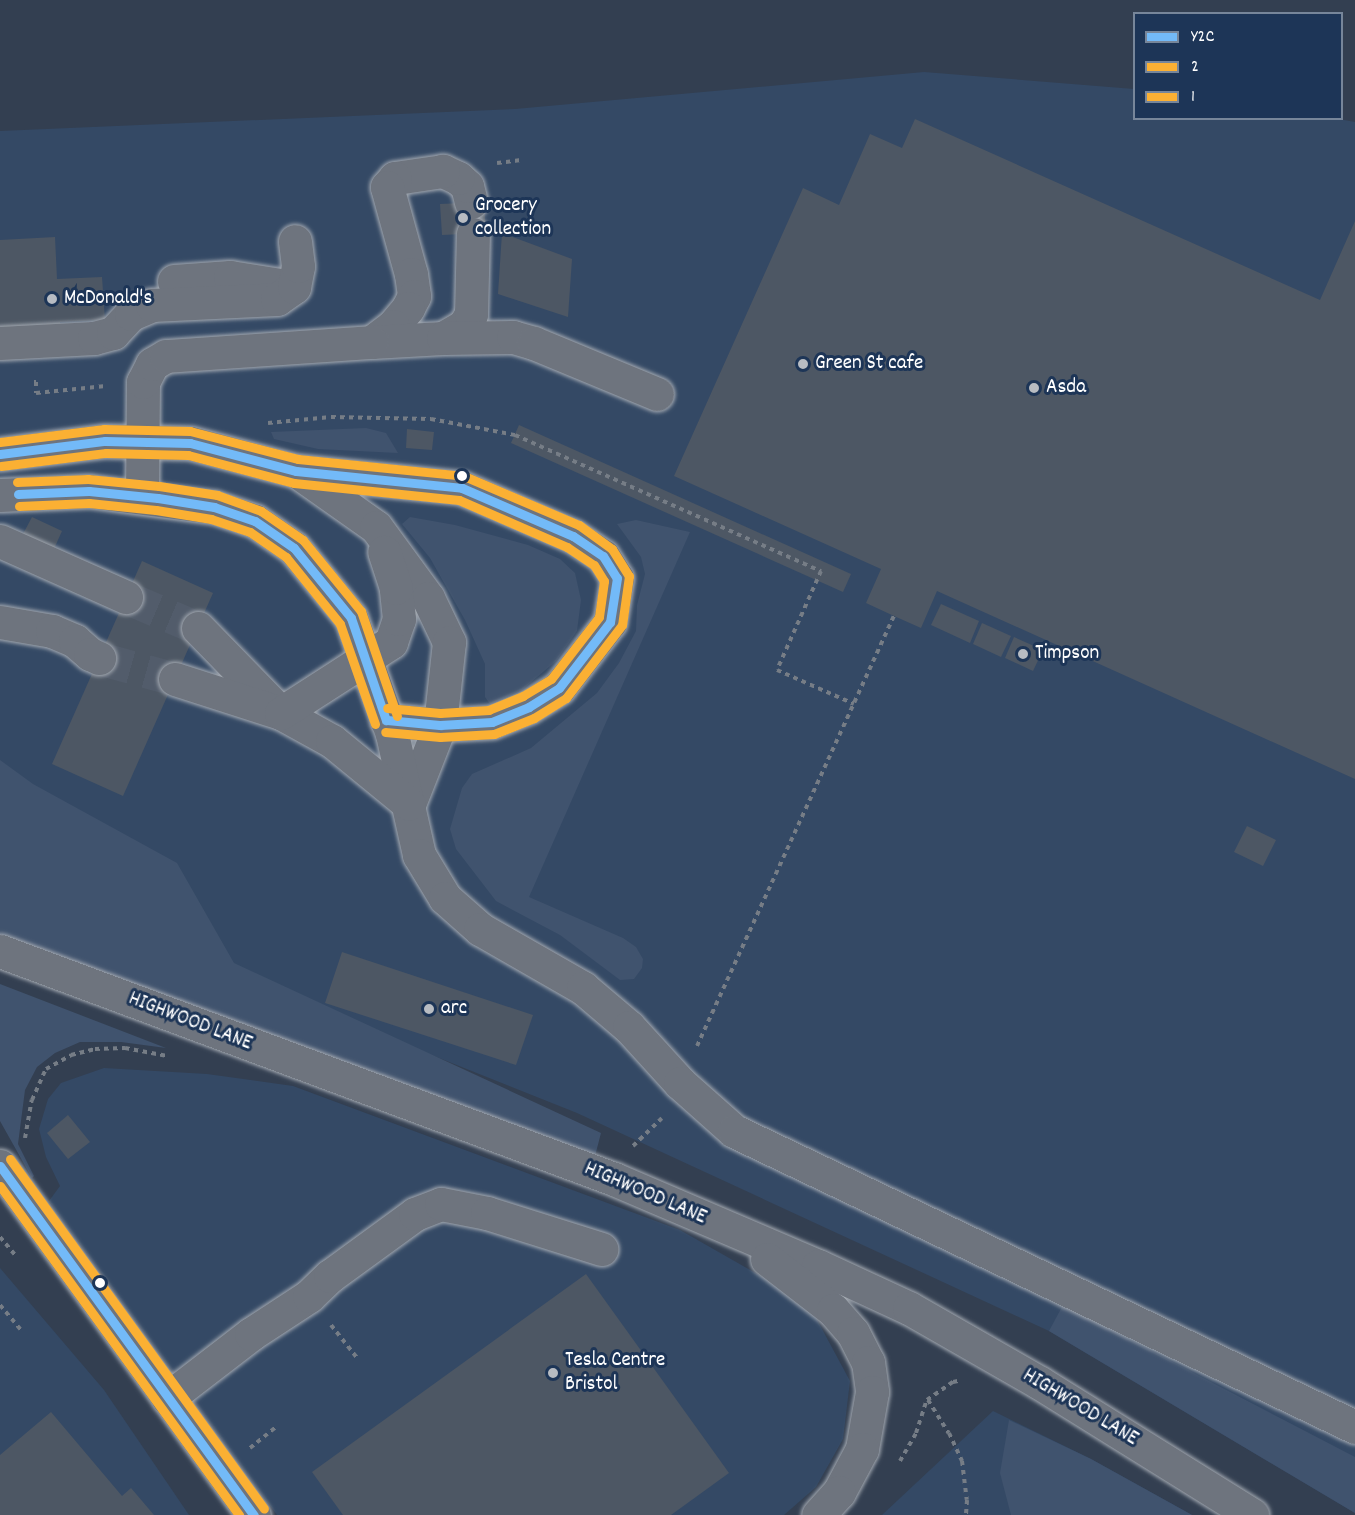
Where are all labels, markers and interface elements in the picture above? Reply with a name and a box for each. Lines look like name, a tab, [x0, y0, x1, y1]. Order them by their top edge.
legend	[1133, 12, 1343, 120]
text: Y2C	[1191, 25, 1214, 50]
text: 2	[1191, 55, 1199, 80]
text: 1	[1191, 85, 1195, 110]
place label: Grocery collection	[475, 193, 551, 243]
marker: Grocery collection	[456, 211, 470, 225]
place label: McDonald's	[64, 286, 152, 312]
marker: McDonald's	[45, 292, 59, 306]
place label: Green St cafe	[815, 351, 923, 377]
marker: Green St cafe	[796, 357, 810, 371]
place label: Asda	[1046, 375, 1086, 401]
marker: Asda	[1027, 381, 1041, 395]
unlabelled marker	[456, 470, 468, 482]
place label: Timpson	[1035, 641, 1099, 667]
marker: Timpson	[1016, 647, 1030, 661]
street label: HIGHWOOD LANE	[125, 987, 255, 1057]
place label: arc	[441, 996, 467, 1022]
marker: arc	[422, 1002, 436, 1016]
street label: HIGHWOOD LANE	[580, 1157, 710, 1231]
unlabelled marker	[94, 1277, 106, 1289]
place label: Tesla Centre Bristol	[565, 1348, 665, 1398]
street label: HIGHWOOD LANE	[1018, 1364, 1142, 1452]
marker: Tesla Centre Bristol	[546, 1366, 560, 1380]

